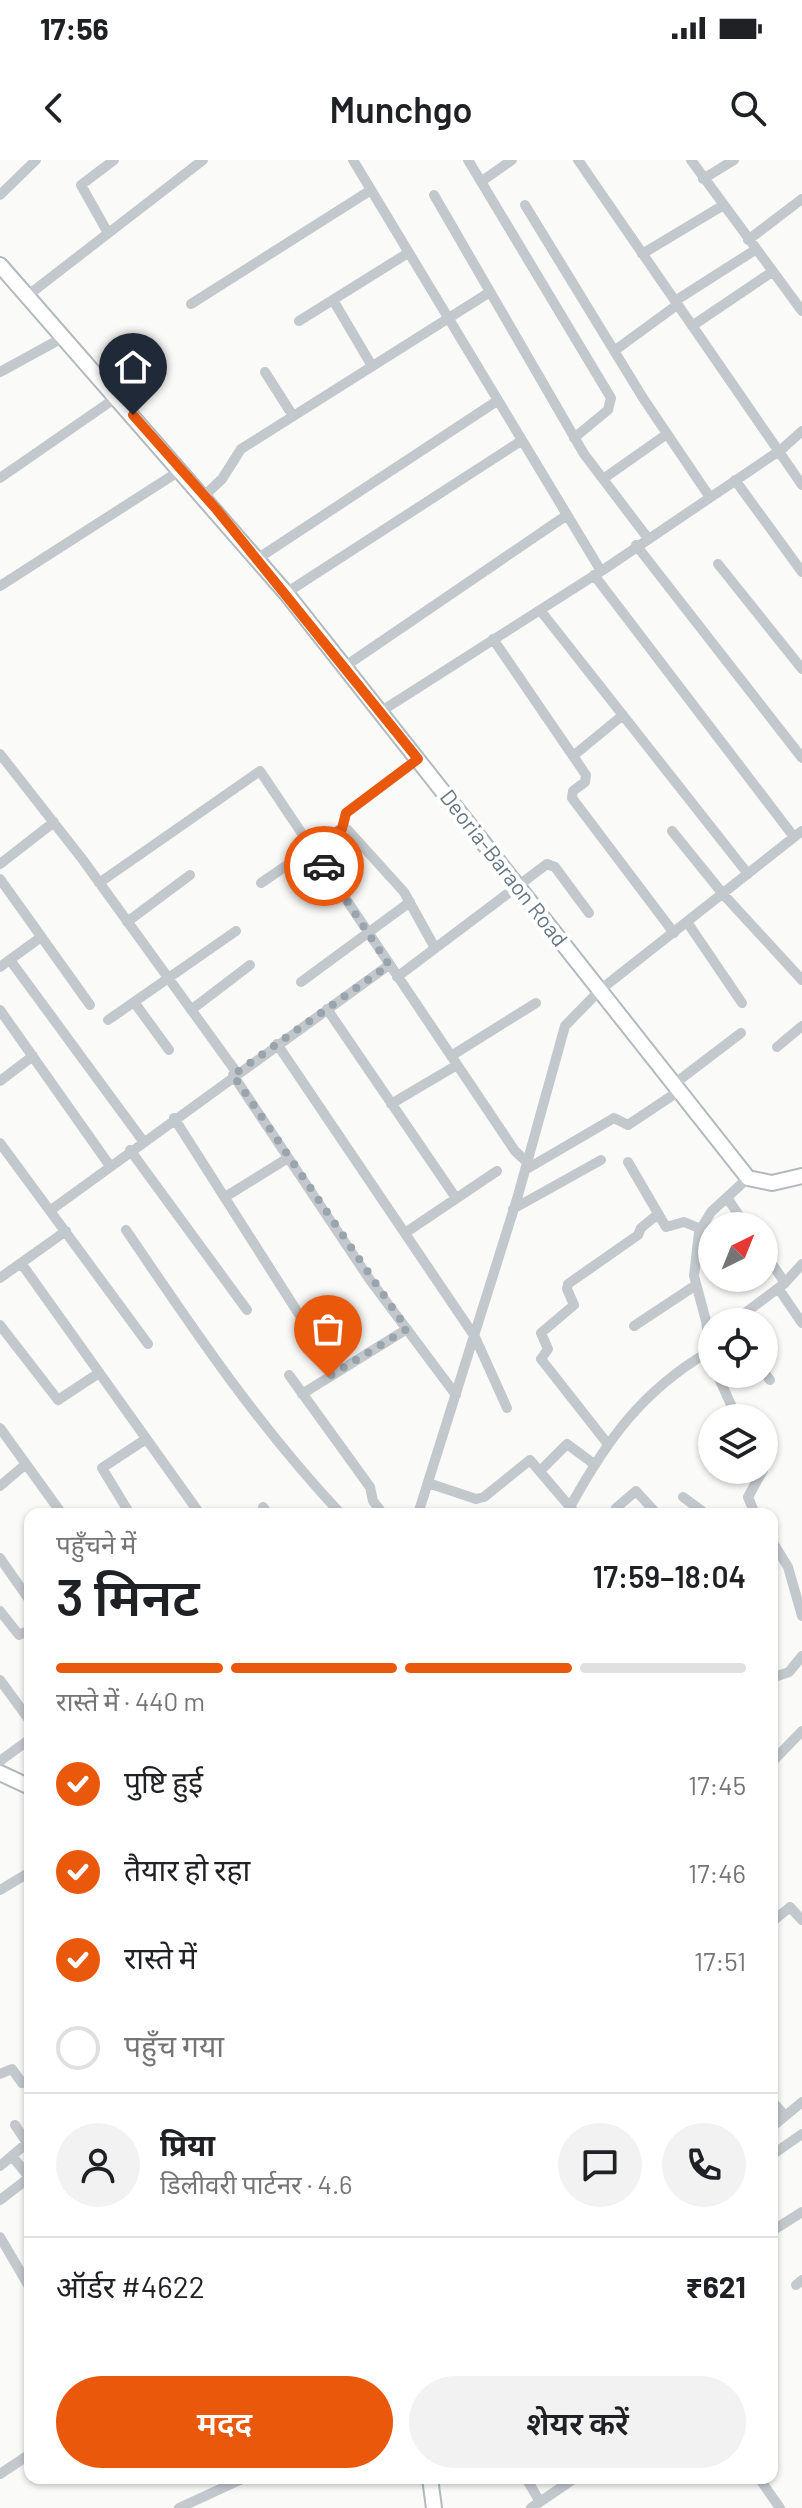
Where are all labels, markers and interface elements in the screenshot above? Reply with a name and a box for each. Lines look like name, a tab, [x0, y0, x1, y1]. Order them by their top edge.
text: 17:56	[40, 10, 109, 46]
icon: back	[32, 86, 76, 130]
icon: search	[726, 86, 770, 130]
text: Munchgo	[329, 87, 473, 130]
pin	[99, 333, 167, 415]
icon: home	[111, 345, 155, 389]
street label: Deoria-Baraon Road	[435, 784, 574, 951]
courier	[284, 826, 364, 906]
icon: car	[302, 844, 346, 888]
north arrow	[698, 1212, 778, 1292]
map controls	[698, 1212, 778, 1484]
pin	[294, 1295, 362, 1377]
icon: bag	[306, 1307, 350, 1351]
button: locate	[698, 1308, 778, 1388]
button: layers	[698, 1404, 778, 1484]
text: पहुँचने में	[56, 1528, 136, 1559]
text: 17:59–18:04	[593, 1558, 746, 1594]
text: 3 मिनट	[56, 1564, 200, 1626]
text: रास्ते में · 440 m	[56, 1685, 205, 1716]
icon: check	[56, 1762, 100, 1806]
text: पुष्टि हुई	[124, 1763, 203, 1799]
text: 17:45	[688, 1769, 746, 1800]
icon: check	[56, 1850, 100, 1894]
text: तैयार हो रहा	[124, 1851, 250, 1887]
text: 17:46	[688, 1857, 746, 1888]
icon: check	[56, 1938, 100, 1982]
text: रास्ते में	[124, 1939, 197, 1975]
text: 17:51	[694, 1945, 746, 1976]
text: पहुँच गया	[124, 2027, 224, 2063]
button: person	[56, 2123, 140, 2207]
button: chat	[558, 2123, 642, 2207]
button: phone	[662, 2123, 746, 2207]
text: प्रिया	[160, 2126, 215, 2162]
text: डिलीवरी पार्टनर · 4.6	[160, 2168, 353, 2199]
text: ऑर्डर #4622	[56, 2268, 205, 2304]
text: ₹621	[685, 2268, 746, 2304]
button: मदद	[56, 2376, 393, 2468]
button: शेयर करें	[409, 2376, 746, 2468]

